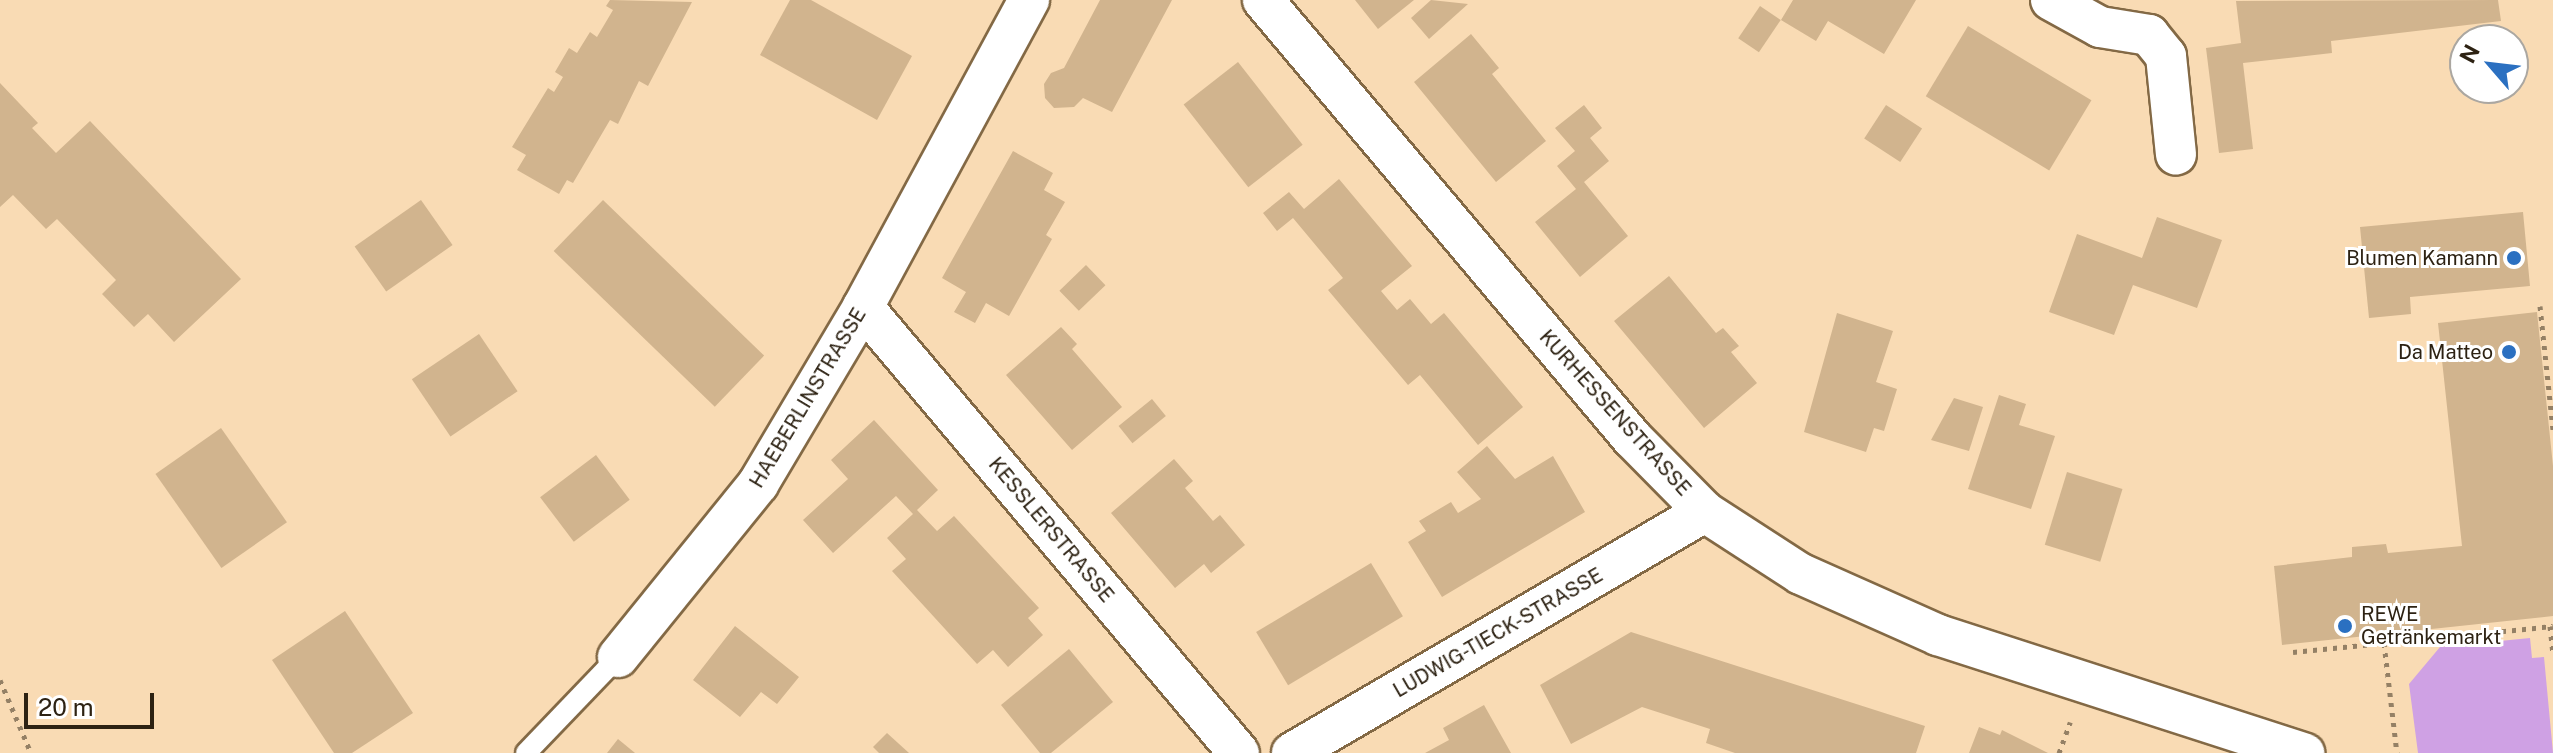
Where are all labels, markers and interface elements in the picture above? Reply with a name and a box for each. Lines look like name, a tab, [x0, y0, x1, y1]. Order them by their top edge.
north arrow	[2449, 24, 2529, 104]
text: N	[2454, 40, 2485, 67]
place label: Blumen Kamann	[2346, 246, 2498, 270]
marker: Blumen Kamann	[2505, 249, 2523, 267]
street label: HAEBERLINSTRASSE	[745, 304, 871, 492]
street label: KURHESSENSTRASSE	[1534, 325, 1696, 501]
place label: Da Matteo	[2398, 340, 2493, 364]
marker: Da Matteo	[2500, 343, 2518, 361]
street label: KESSLERSTRASSE	[983, 453, 1119, 607]
street label: LUDWIG-TIECK-STRASSE	[1389, 563, 1607, 703]
place label: REWE Getränkemarkt	[2361, 602, 2501, 649]
marker: REWE Getränkemarkt	[2336, 617, 2354, 635]
scale bar	[28, 677, 158, 727]
text: 20 m	[38, 693, 94, 721]

